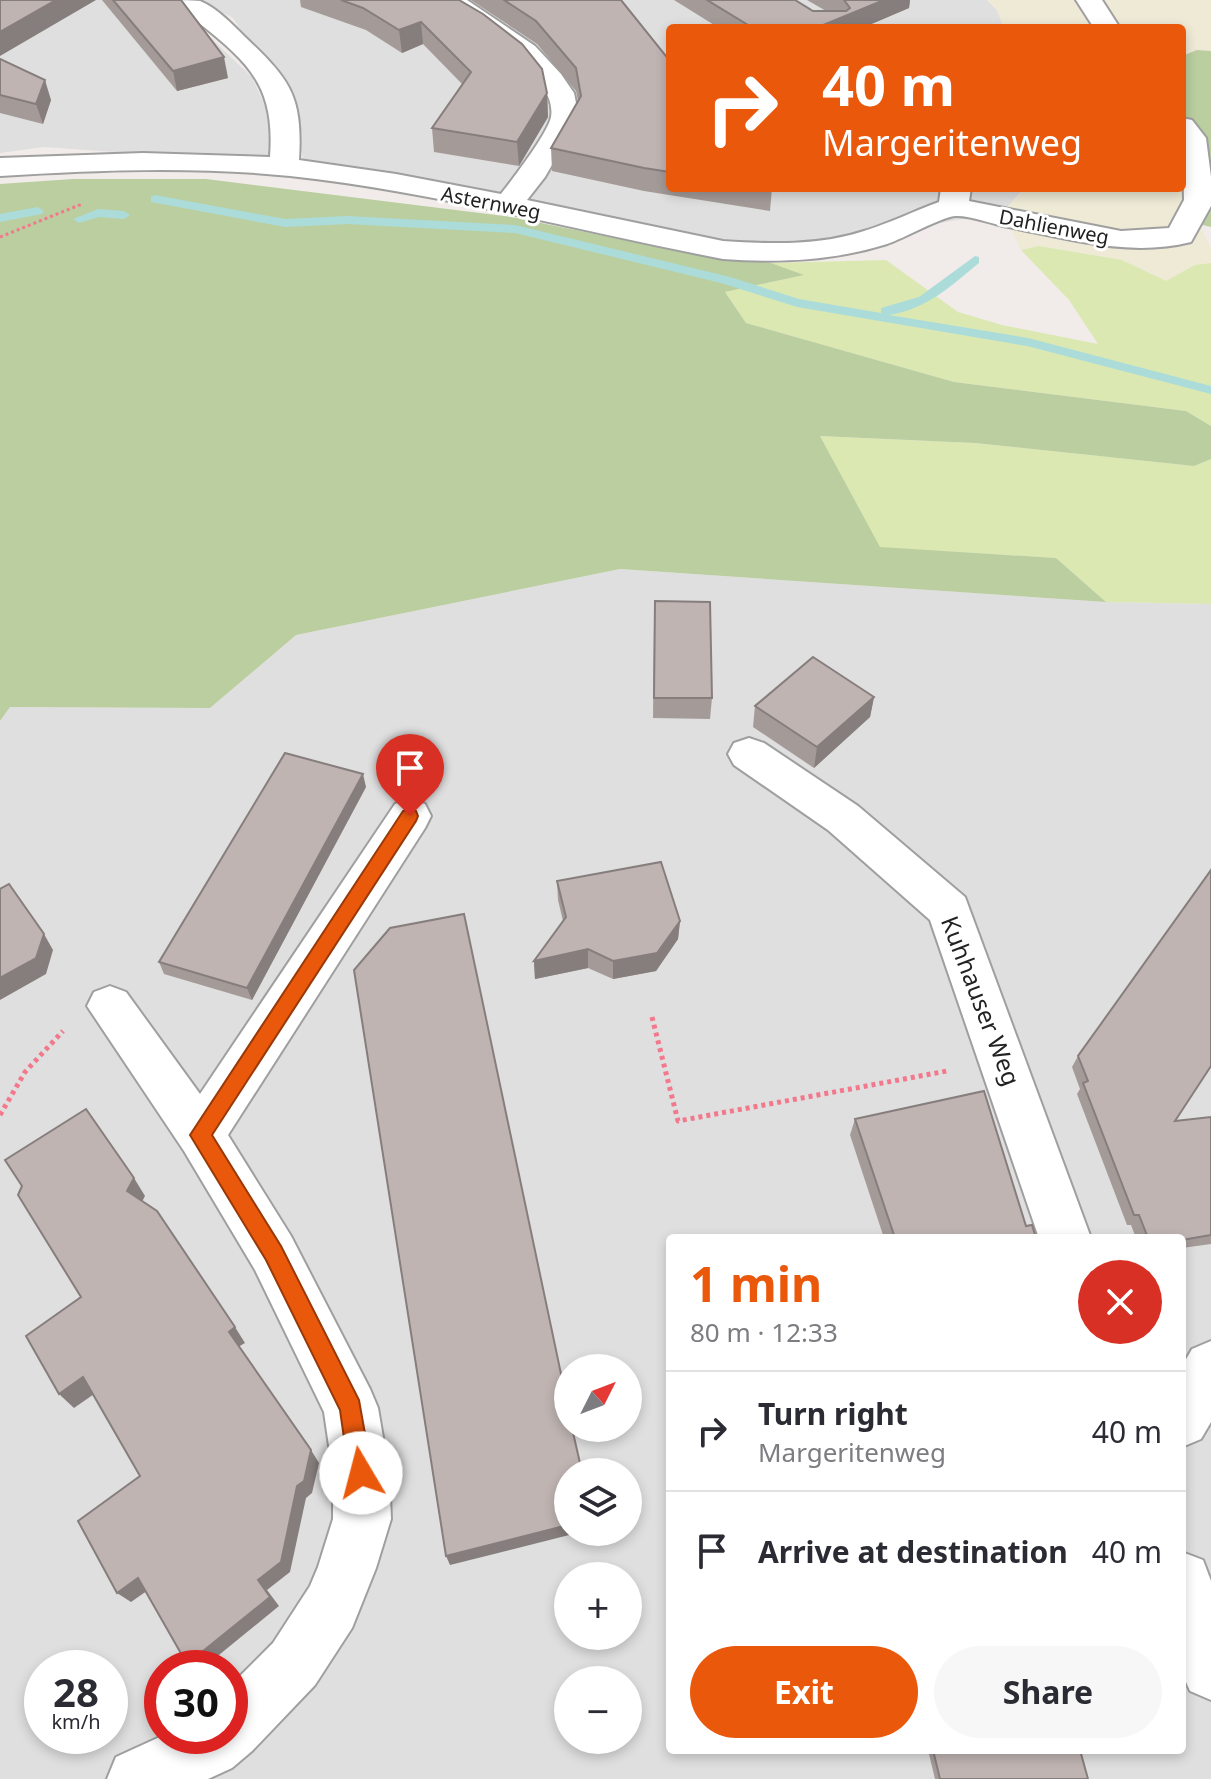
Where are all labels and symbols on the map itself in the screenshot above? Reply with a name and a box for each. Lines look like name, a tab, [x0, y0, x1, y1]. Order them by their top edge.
street label: Asternweg	[439, 180, 543, 225]
street label: Dahlienweg	[997, 203, 1111, 250]
pin	[376, 734, 444, 816]
street label: Kuhhauser Weg	[934, 911, 1029, 1090]
north arrow	[554, 1354, 642, 1442]
position arrow	[319, 1431, 403, 1515]
speed limit sign: 30	[144, 1650, 248, 1754]

